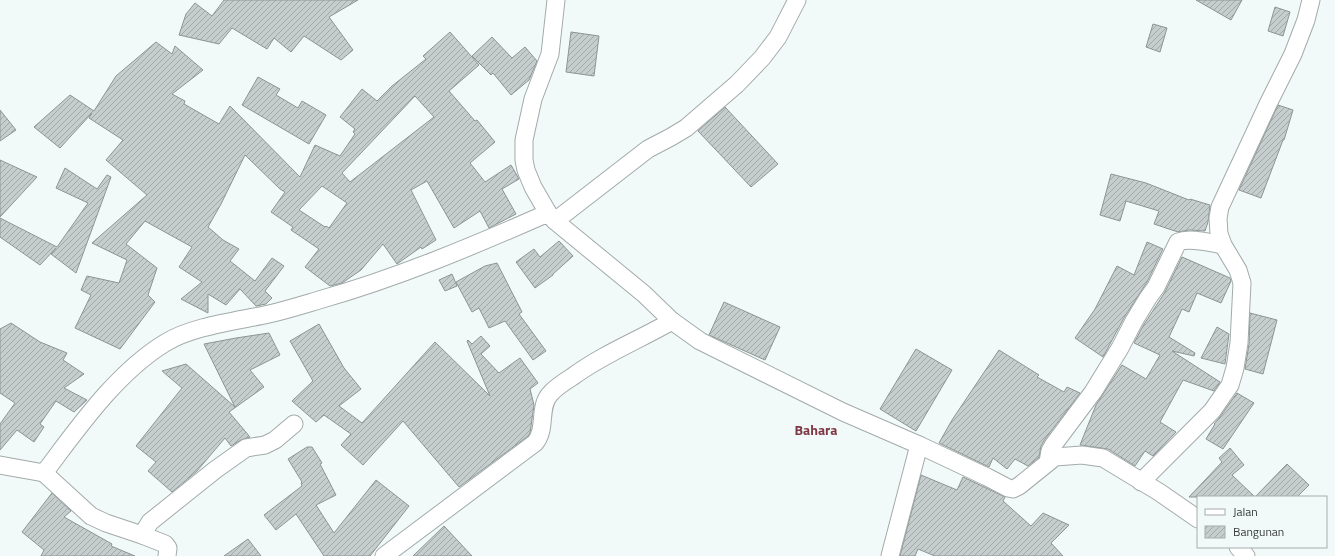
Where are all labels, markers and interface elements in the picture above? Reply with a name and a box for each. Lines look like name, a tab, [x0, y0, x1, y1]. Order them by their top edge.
district label: Bahara	[795, 419, 837, 440]
legend	[1197, 496, 1327, 548]
text: Jalan	[1233, 502, 1258, 521]
text: Bangunan	[1233, 522, 1284, 541]

